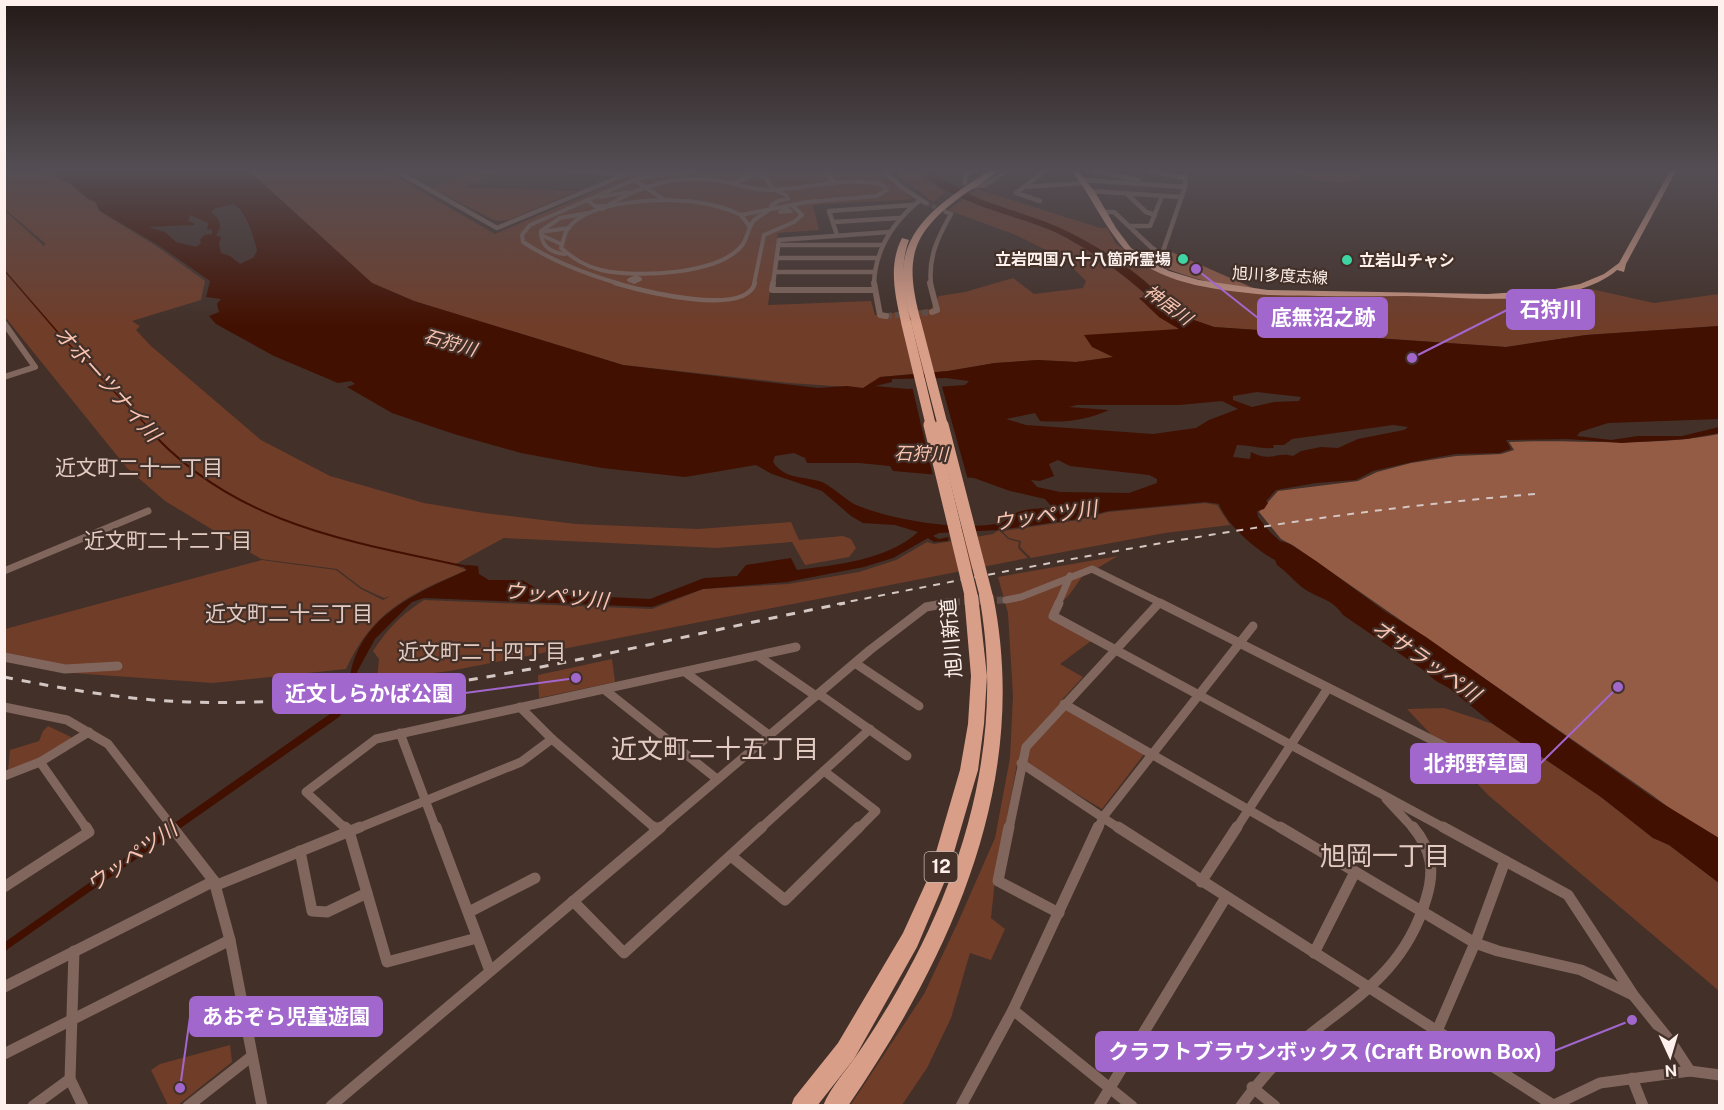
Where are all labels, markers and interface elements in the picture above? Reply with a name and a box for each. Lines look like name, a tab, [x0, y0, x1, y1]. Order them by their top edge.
place label: 立岩四国八十八箇所霊場	[995, 250, 1171, 269]
place label: 立岩山チャシ	[1359, 251, 1455, 270]
marker: 立岩四国八十八箇所霊場	[1176, 252, 1190, 266]
marker: 立岩山チャシ	[1340, 253, 1354, 267]
street label: 旭川多度志線	[1232, 263, 1328, 287]
water label: 神居川	[1140, 280, 1198, 330]
callout: 石狩川	[1507, 290, 1594, 329]
text: 石狩川	[1520, 297, 1583, 322]
callout: 底無沼之跡	[1258, 298, 1387, 337]
text: 底無沼之跡	[1271, 305, 1376, 330]
water label: オホーツナイ川	[49, 321, 167, 448]
water label: 石狩川	[421, 325, 481, 361]
water label: 石狩川	[894, 443, 950, 465]
district label: 近文町二十一丁目	[55, 455, 223, 480]
water label: ウッペツ川	[991, 496, 1101, 535]
district label: 近文町二十二丁目	[84, 528, 252, 553]
water label: ウッペツ川	[503, 578, 612, 614]
street label: 旭川新道	[936, 597, 966, 679]
district label: 近文町二十三丁目	[205, 601, 373, 626]
water label: オサラッペ川	[1368, 614, 1487, 708]
district label: 近文町二十四丁目	[398, 639, 566, 664]
callout: 近文しらかば公園	[273, 674, 465, 713]
text: 近文しらかば公園	[285, 681, 453, 706]
district label: 近文町二十五丁目	[611, 733, 819, 764]
callout: 北邦野草園	[1411, 744, 1540, 783]
text: 北邦野草園	[1424, 751, 1529, 776]
water label: ウッペツ川	[82, 815, 184, 897]
district label: 旭岡一丁目	[1320, 840, 1450, 871]
road number: 12	[924, 852, 958, 882]
callout: あおぞら児童遊園	[190, 997, 382, 1036]
text: あおぞら児童遊園	[202, 1004, 370, 1029]
north arrow	[1640, 1026, 1700, 1086]
callout: クラフトブラウンボックス (Craft Brown Box)	[1096, 1032, 1554, 1071]
text: クラフトブラウンボックス (Craft Brown Box)	[1108, 1039, 1542, 1064]
text: N	[1664, 1061, 1678, 1080]

